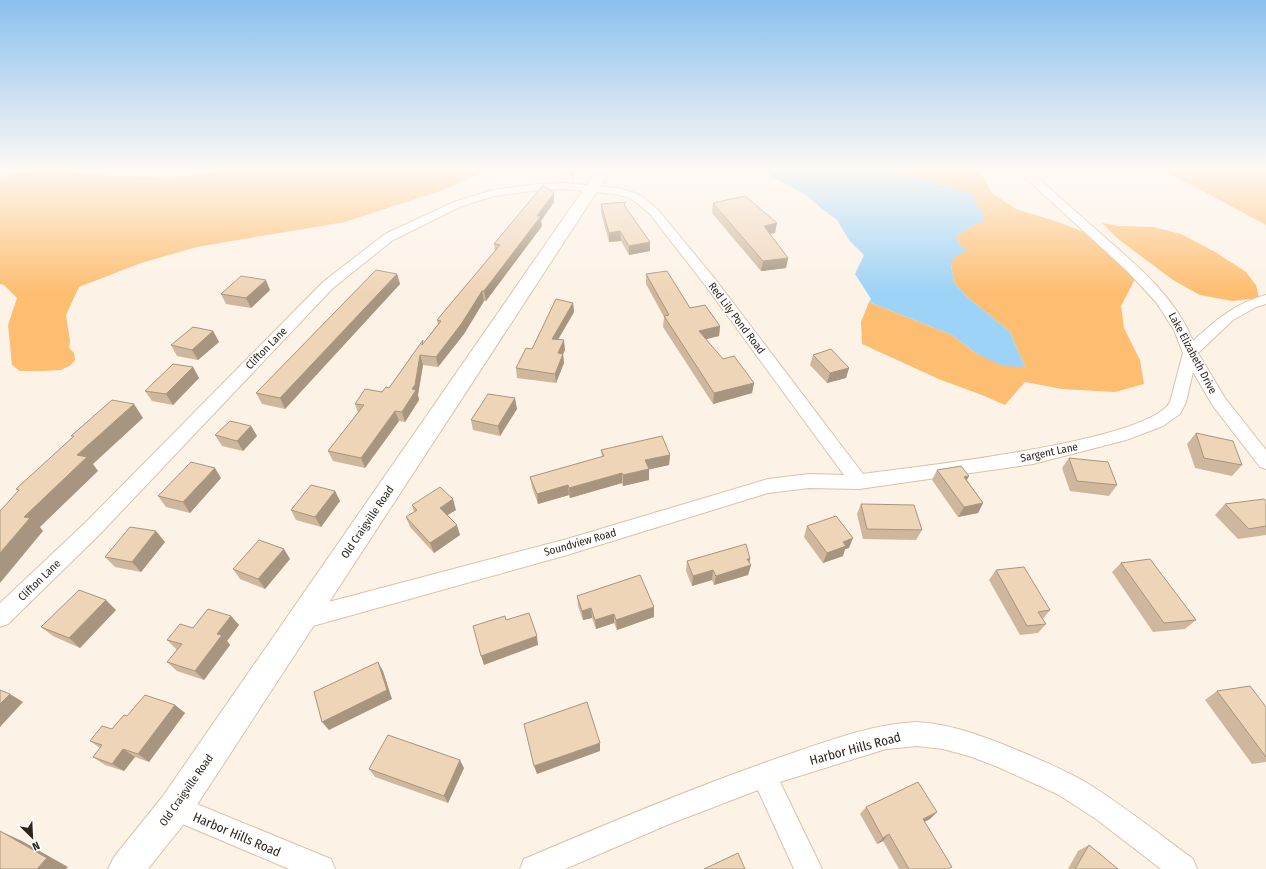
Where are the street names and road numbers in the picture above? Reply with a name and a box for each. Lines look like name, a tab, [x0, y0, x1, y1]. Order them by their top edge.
street label: Red Lily Pond Road	[706, 280, 768, 357]
street label: Lake Elizabeth Drive	[1166, 310, 1219, 396]
street label: Clifton Lane	[243, 325, 290, 372]
street label: Sargent Lane	[1019, 440, 1079, 465]
street label: Old Craigville Road	[338, 484, 396, 561]
street label: Soundview Road	[543, 526, 618, 559]
street label: Clifton Lane	[16, 557, 63, 604]
street label: Harbor Hills Road	[808, 729, 902, 768]
street label: Old Craigville Road	[157, 752, 216, 829]
street label: Harbor Hills Road	[191, 809, 283, 860]

